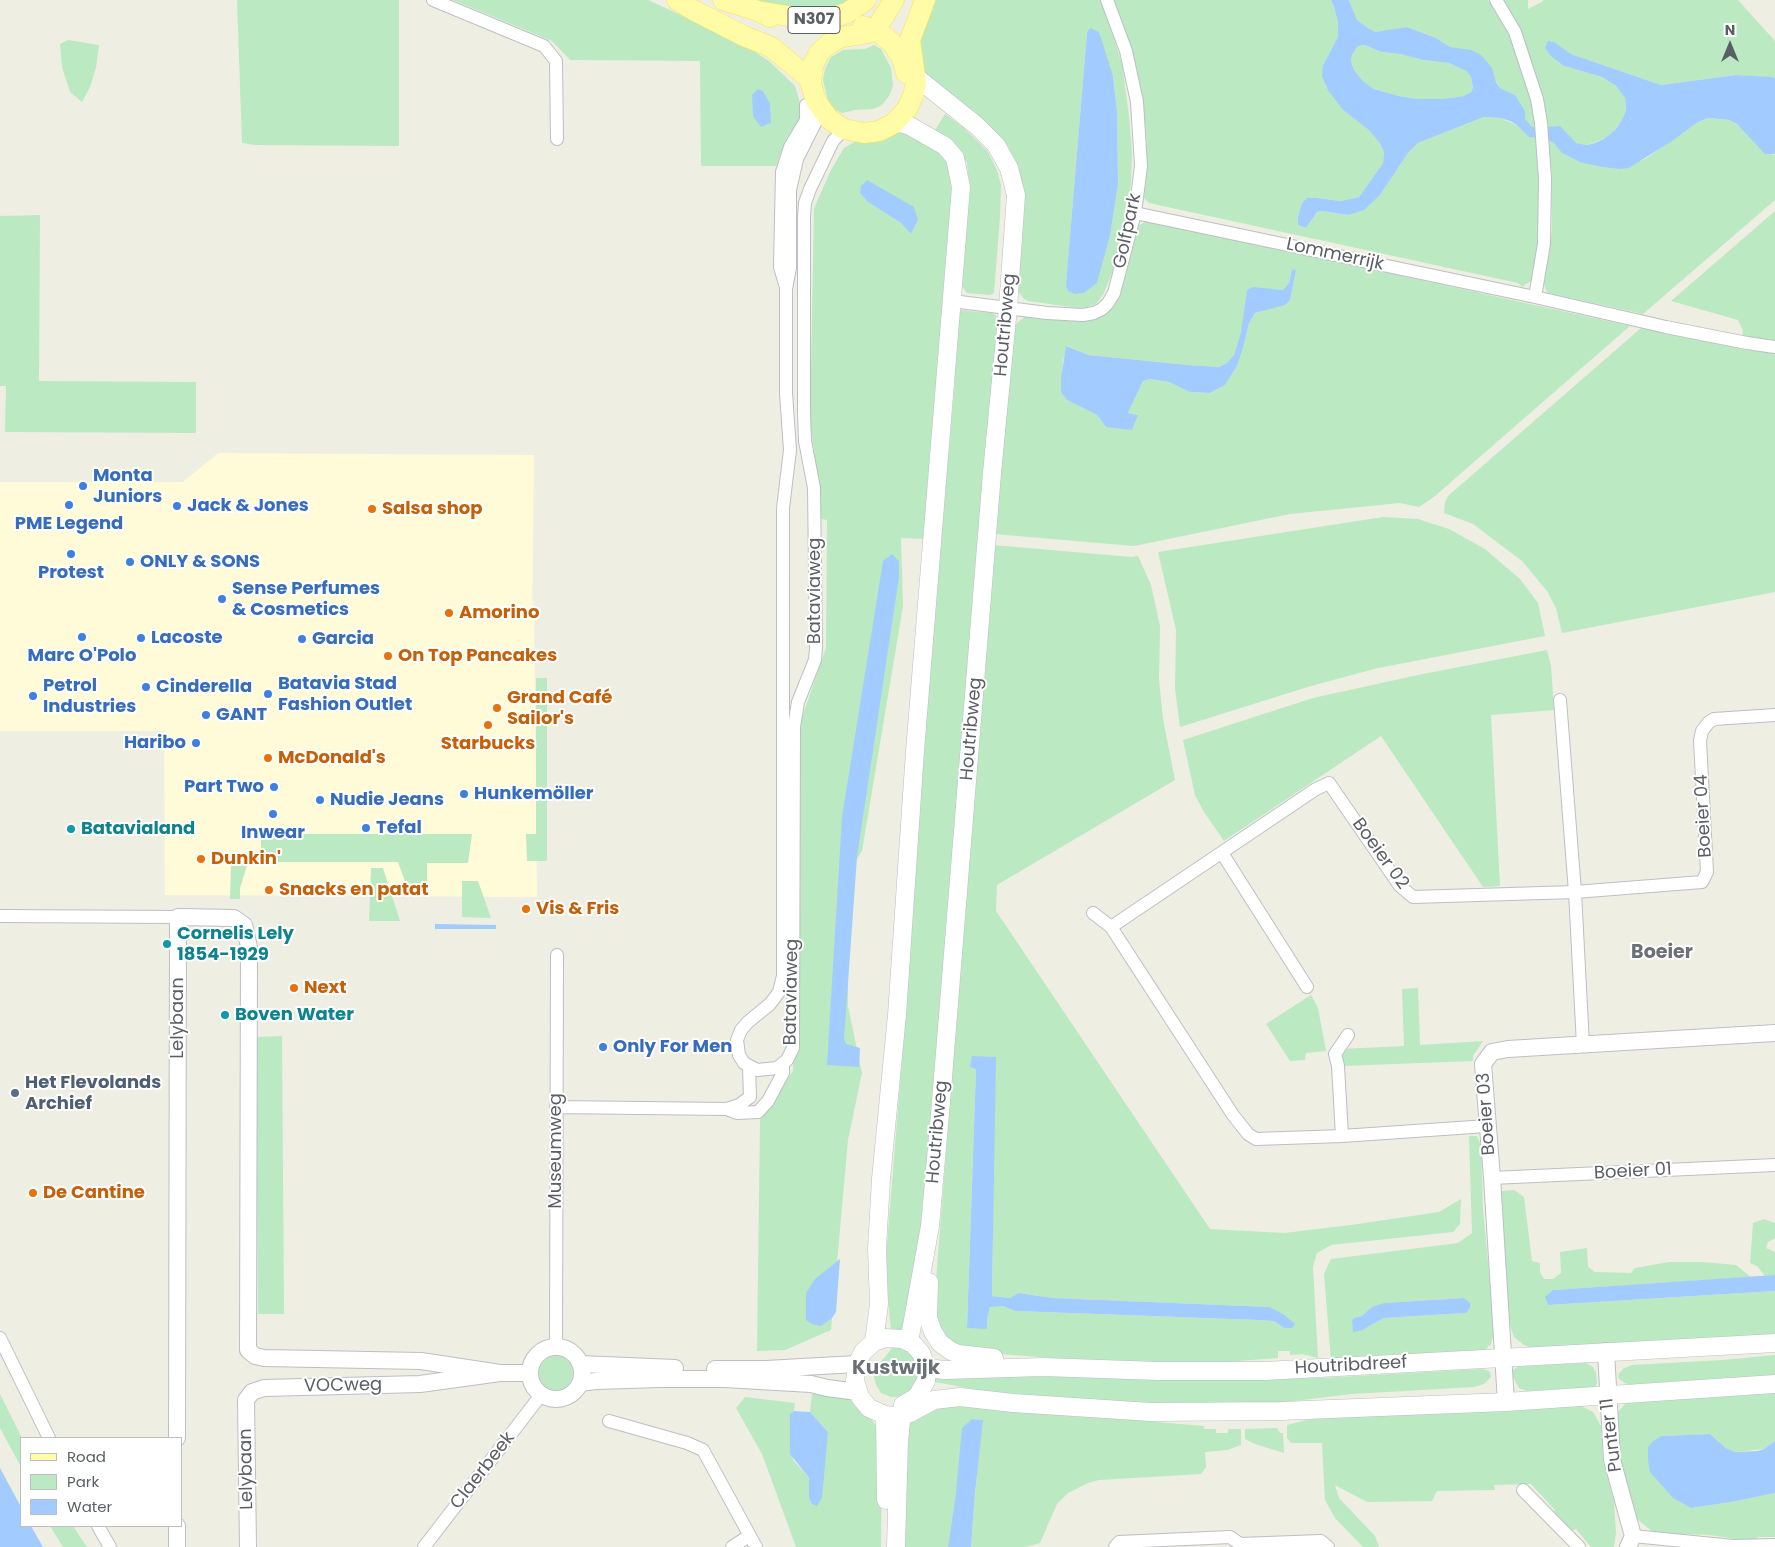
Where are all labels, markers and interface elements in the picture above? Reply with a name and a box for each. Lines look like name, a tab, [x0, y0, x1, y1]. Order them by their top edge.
road number: N307	[788, 6, 840, 34]
north arrow	[1705, 20, 1755, 70]
text: N	[1725, 20, 1735, 40]
street label: Golfpark	[1110, 191, 1146, 271]
street label: Lommerrijk	[1284, 234, 1386, 276]
street label: Houtribweg	[991, 273, 1021, 377]
place label: Monta Juniors	[93, 465, 162, 508]
marker: Monta Juniors	[77, 480, 89, 492]
place label: Jack & Jones	[187, 495, 309, 517]
place label: Salsa shop	[382, 498, 483, 520]
marker: PME Legend	[63, 499, 75, 511]
marker: Jack & Jones	[171, 500, 183, 512]
marker: Salsa shop	[366, 503, 378, 515]
place label: PME Legend	[15, 513, 123, 535]
street label: Bataviaweg	[804, 538, 826, 644]
marker: Protest	[65, 548, 77, 560]
place label: ONLY & SONS	[140, 551, 260, 573]
marker: ONLY & SONS	[124, 556, 136, 568]
place label: Protest	[38, 562, 104, 584]
place label: Sense Perfumes & Cosmetics	[232, 578, 380, 620]
marker: Sense Perfumes & Cosmetics	[216, 593, 228, 605]
place label: Amorino	[459, 602, 539, 624]
marker: Amorino	[443, 607, 455, 619]
place label: Lacoste	[151, 627, 223, 649]
place label: Garcia	[312, 628, 374, 650]
marker: Marc O'Polo	[76, 631, 88, 643]
marker: Lacoste	[135, 632, 147, 644]
marker: Garcia	[296, 633, 308, 645]
place label: Marc O'Polo	[28, 645, 136, 667]
place label: On Top Pancakes	[398, 645, 557, 667]
marker: On Top Pancakes	[382, 650, 394, 662]
place label: Batavia Stad Fashion Outlet	[278, 673, 412, 716]
place label: Petrol Industries	[43, 675, 136, 718]
place label: Cinderella	[156, 676, 252, 698]
street label: Houtribweg	[957, 677, 987, 781]
marker: Cinderella	[140, 681, 152, 693]
place label: Grand Café Sailor's	[507, 687, 612, 730]
marker: Batavia Stad Fashion Outlet	[262, 688, 274, 700]
marker: Petrol Industries	[27, 690, 39, 702]
marker: Grand Café Sailor's	[491, 702, 503, 714]
place label: GANT	[216, 704, 267, 726]
marker: GANT	[200, 709, 212, 721]
marker: Starbucks	[482, 719, 494, 731]
place label: Haribo	[124, 732, 186, 754]
place label: Starbucks	[441, 733, 535, 755]
marker: Haribo	[190, 737, 202, 749]
place label: McDonald's	[278, 747, 386, 769]
marker: McDonald's	[262, 752, 274, 764]
street label: Boeier 04	[1691, 774, 1717, 858]
place label: Part Two	[184, 776, 264, 798]
marker: Part Two	[268, 781, 280, 793]
place label: Hunkemöller	[474, 783, 594, 805]
marker: Hunkemöller	[458, 788, 470, 800]
place label: Nudie Jeans	[330, 789, 444, 811]
marker: Nudie Jeans	[314, 794, 326, 806]
marker: Inwear	[267, 808, 279, 820]
street label: Boeier 02	[1347, 814, 1413, 894]
place label: Tefal	[376, 817, 422, 839]
place label: Batavialand	[81, 818, 195, 840]
place label: Inwear	[241, 822, 305, 844]
marker: Tefal	[360, 822, 372, 834]
marker: Batavialand	[65, 823, 77, 835]
place label: Dunkin'	[211, 848, 281, 870]
marker: Dunkin'	[195, 853, 207, 865]
place label: Snacks en patat	[279, 879, 429, 901]
marker: Snacks en patat	[263, 884, 275, 896]
place label: Vis & Fris	[536, 898, 619, 920]
marker: Vis & Fris	[520, 903, 532, 915]
place label: Cornelis Lely 1854-1929	[177, 923, 294, 966]
marker: Cornelis Lely 1854-1929	[161, 938, 173, 950]
street label: Bataviaweg	[780, 938, 804, 1046]
district label: Boeier	[1631, 942, 1693, 964]
street label: Lelybaan	[167, 977, 189, 1059]
place label: Next	[304, 977, 347, 999]
marker: Next	[288, 982, 300, 994]
place label: Boven Water	[235, 1004, 354, 1026]
marker: Boven Water	[219, 1009, 231, 1021]
place label: Only For Men	[613, 1036, 732, 1058]
marker: Only For Men	[597, 1041, 609, 1053]
place label: Het Flevolands Archief	[25, 1072, 161, 1114]
street label: Boeier 03	[1473, 1072, 1501, 1156]
street label: Houtribweg	[923, 1080, 953, 1184]
marker: Het Flevolands Archief	[9, 1087, 21, 1099]
street label: Museumweg	[545, 1093, 567, 1209]
street label: Boeier 01	[1594, 1159, 1672, 1185]
place label: De Cantine	[43, 1182, 145, 1204]
marker: De Cantine	[27, 1187, 39, 1199]
street label: Houtribdreef	[1294, 1352, 1408, 1380]
district label: Kustwijk	[852, 1357, 940, 1381]
street label: VOCweg	[304, 1375, 382, 1397]
street label: Punter 11	[1597, 1397, 1627, 1473]
street label: Lelybaan	[235, 1428, 259, 1510]
street label: Claerbeek	[446, 1428, 520, 1514]
legend	[20, 1437, 182, 1527]
text: Road	[67, 1446, 106, 1467]
text: Park	[67, 1471, 99, 1492]
text: Water	[67, 1496, 112, 1517]

